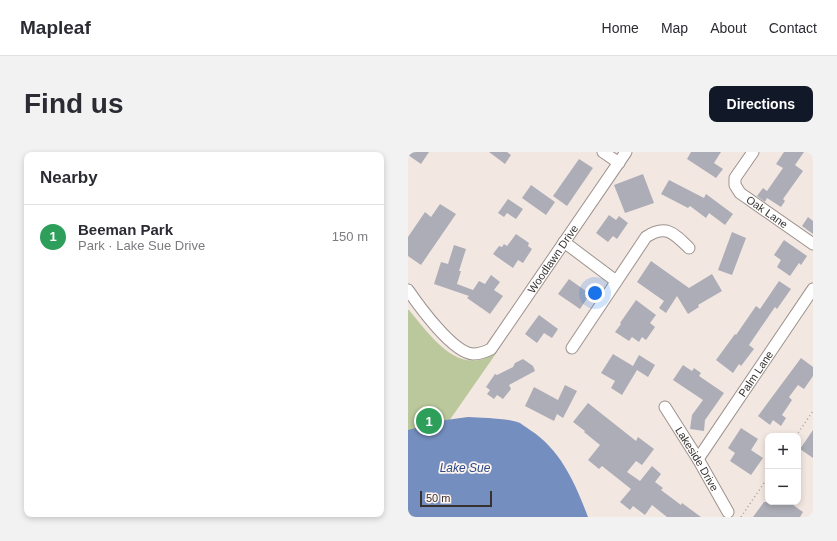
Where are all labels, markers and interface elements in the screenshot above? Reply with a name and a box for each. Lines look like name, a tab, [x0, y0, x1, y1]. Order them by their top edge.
text: Mapleaf	[20, 17, 91, 38]
text: Home	[602, 20, 639, 36]
text: Map	[661, 20, 688, 36]
text: About	[710, 20, 747, 36]
text: Contact	[769, 20, 817, 36]
button: Directions	[709, 86, 813, 122]
text: Find us	[24, 88, 124, 119]
text: Nearby	[40, 168, 98, 187]
street label: Oak Lane	[744, 193, 790, 230]
text: Beeman Park	[78, 221, 173, 238]
street label: Woodlawn Drive	[525, 223, 580, 295]
text: 1	[49, 229, 57, 244]
text: 150 m	[332, 229, 368, 244]
text: Park · Lake Sue Drive	[78, 238, 205, 253]
your location	[585, 283, 605, 303]
street label: Palm Lane	[736, 349, 775, 399]
pin: 1	[416, 406, 442, 436]
street label: Lakeside Drive	[673, 425, 721, 493]
map controls	[765, 433, 801, 505]
button: +	[765, 433, 801, 469]
water label: Lake Sue	[440, 461, 491, 475]
button: −	[765, 469, 801, 505]
scale bar	[420, 489, 492, 508]
text: 50 m	[426, 492, 450, 504]

